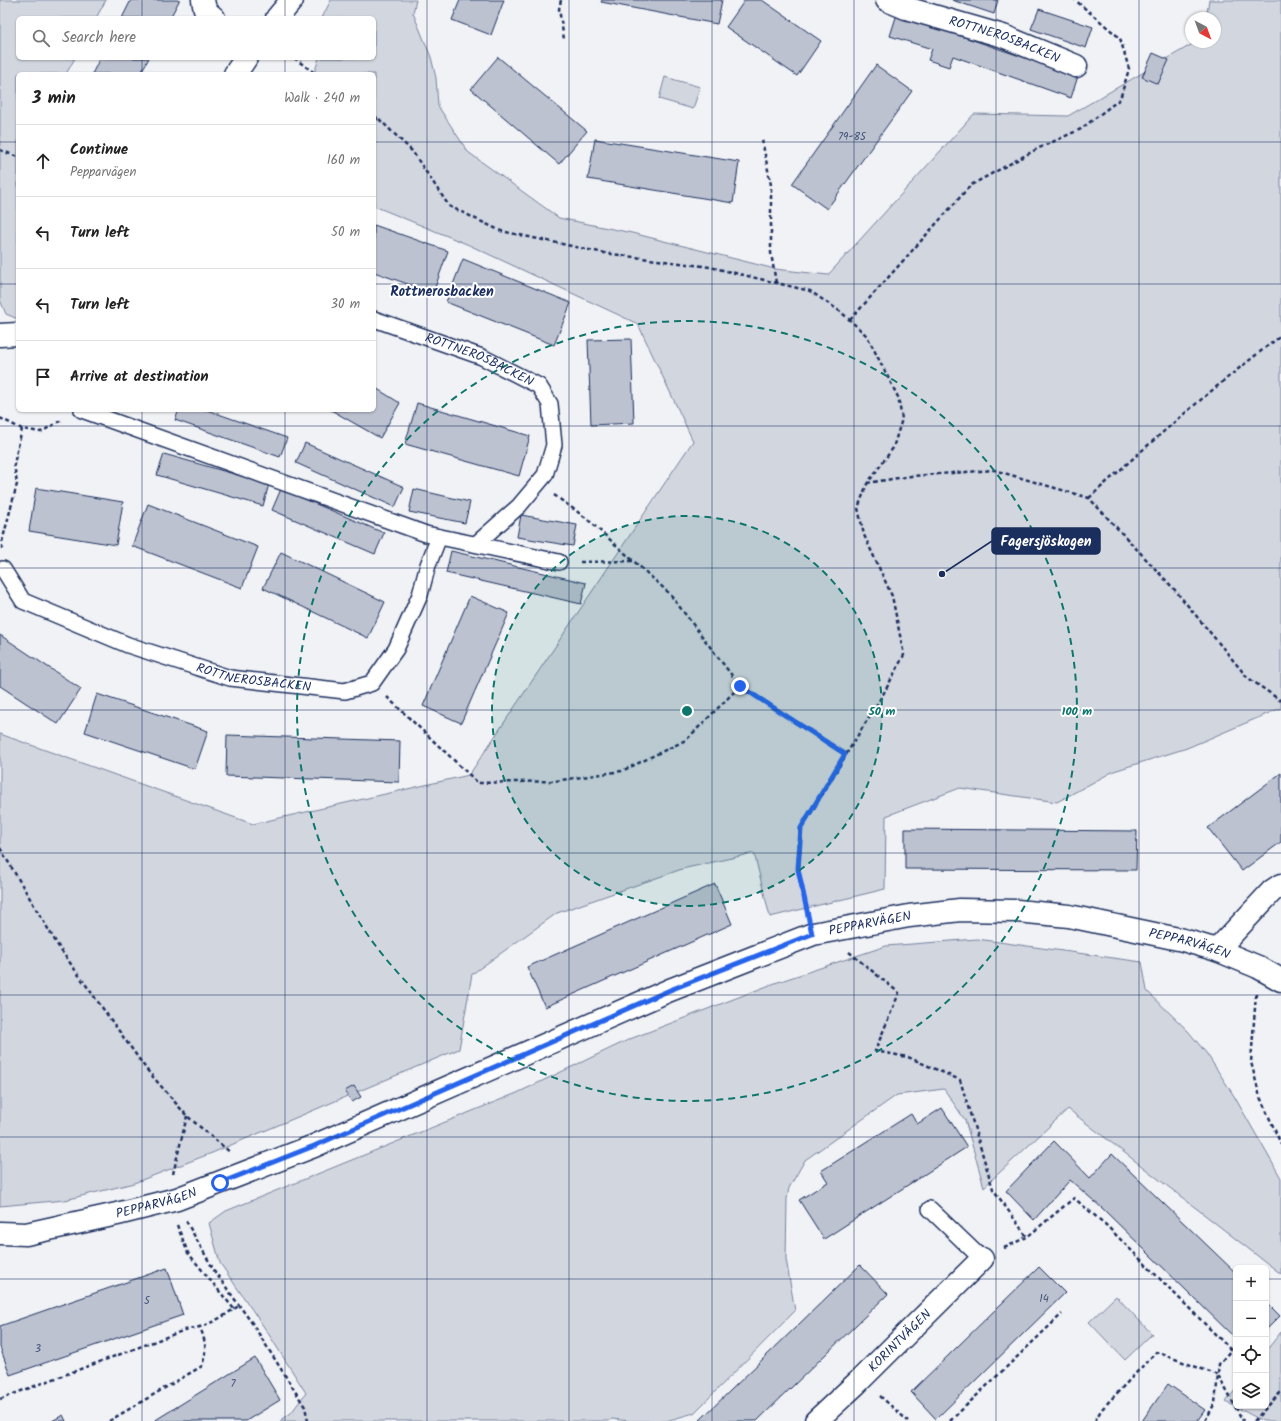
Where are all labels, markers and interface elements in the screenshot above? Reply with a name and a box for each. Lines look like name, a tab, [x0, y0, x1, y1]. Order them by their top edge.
street label: ROTTNEROSBACKEN	[946, 10, 1063, 69]
north arrow	[1185, 12, 1221, 48]
search box	[16, 16, 376, 60]
text: Search here	[62, 26, 136, 50]
icon: search	[30, 27, 52, 49]
text: 3 min	[32, 85, 76, 112]
text: Walk · 240 m	[284, 88, 360, 109]
house number: 79-85	[838, 128, 867, 146]
text: Continue	[70, 138, 128, 162]
icon: ahead	[32, 150, 54, 172]
text: 160 m	[327, 150, 360, 171]
text: Pepparvägen	[70, 162, 136, 183]
text: Turn left	[70, 221, 130, 245]
icon: left	[32, 222, 54, 244]
text: 50 m	[331, 222, 360, 243]
district label: Rottnerosbacken	[390, 281, 494, 303]
text: Turn left	[70, 293, 130, 317]
icon: left	[32, 294, 54, 316]
text: 30 m	[331, 294, 360, 315]
street label: ROTTNEROSBACKEN	[422, 327, 538, 392]
text: Arrive at destination	[70, 365, 209, 389]
icon: arrive	[32, 366, 54, 388]
callout: Fagersjöskogen	[992, 528, 1100, 554]
text: Fagersjöskogen	[1000, 531, 1092, 553]
street label: ROTTNEROSBACKEN	[193, 657, 312, 698]
route end	[731, 677, 749, 695]
text: 50 m	[868, 702, 896, 721]
text: 100 m	[1062, 702, 1092, 721]
centre of rings	[680, 704, 694, 718]
street label: PEPPARVÄGEN	[827, 905, 913, 941]
street label: PEPPARVÄGEN	[1147, 923, 1234, 965]
route start	[211, 1174, 229, 1192]
street label: PEPPARVÄGEN	[114, 1182, 200, 1224]
map controls	[1233, 1265, 1269, 1409]
button: +	[1233, 1265, 1269, 1301]
house number: 14	[1039, 1290, 1049, 1308]
house number: 5	[144, 1292, 151, 1310]
button: −	[1233, 1301, 1269, 1337]
street label: KORINTVÄGEN	[863, 1304, 936, 1377]
button: locate	[1233, 1337, 1269, 1373]
house number: 3	[35, 1340, 41, 1358]
button: layers	[1233, 1373, 1269, 1409]
house number: 7	[230, 1375, 236, 1393]

